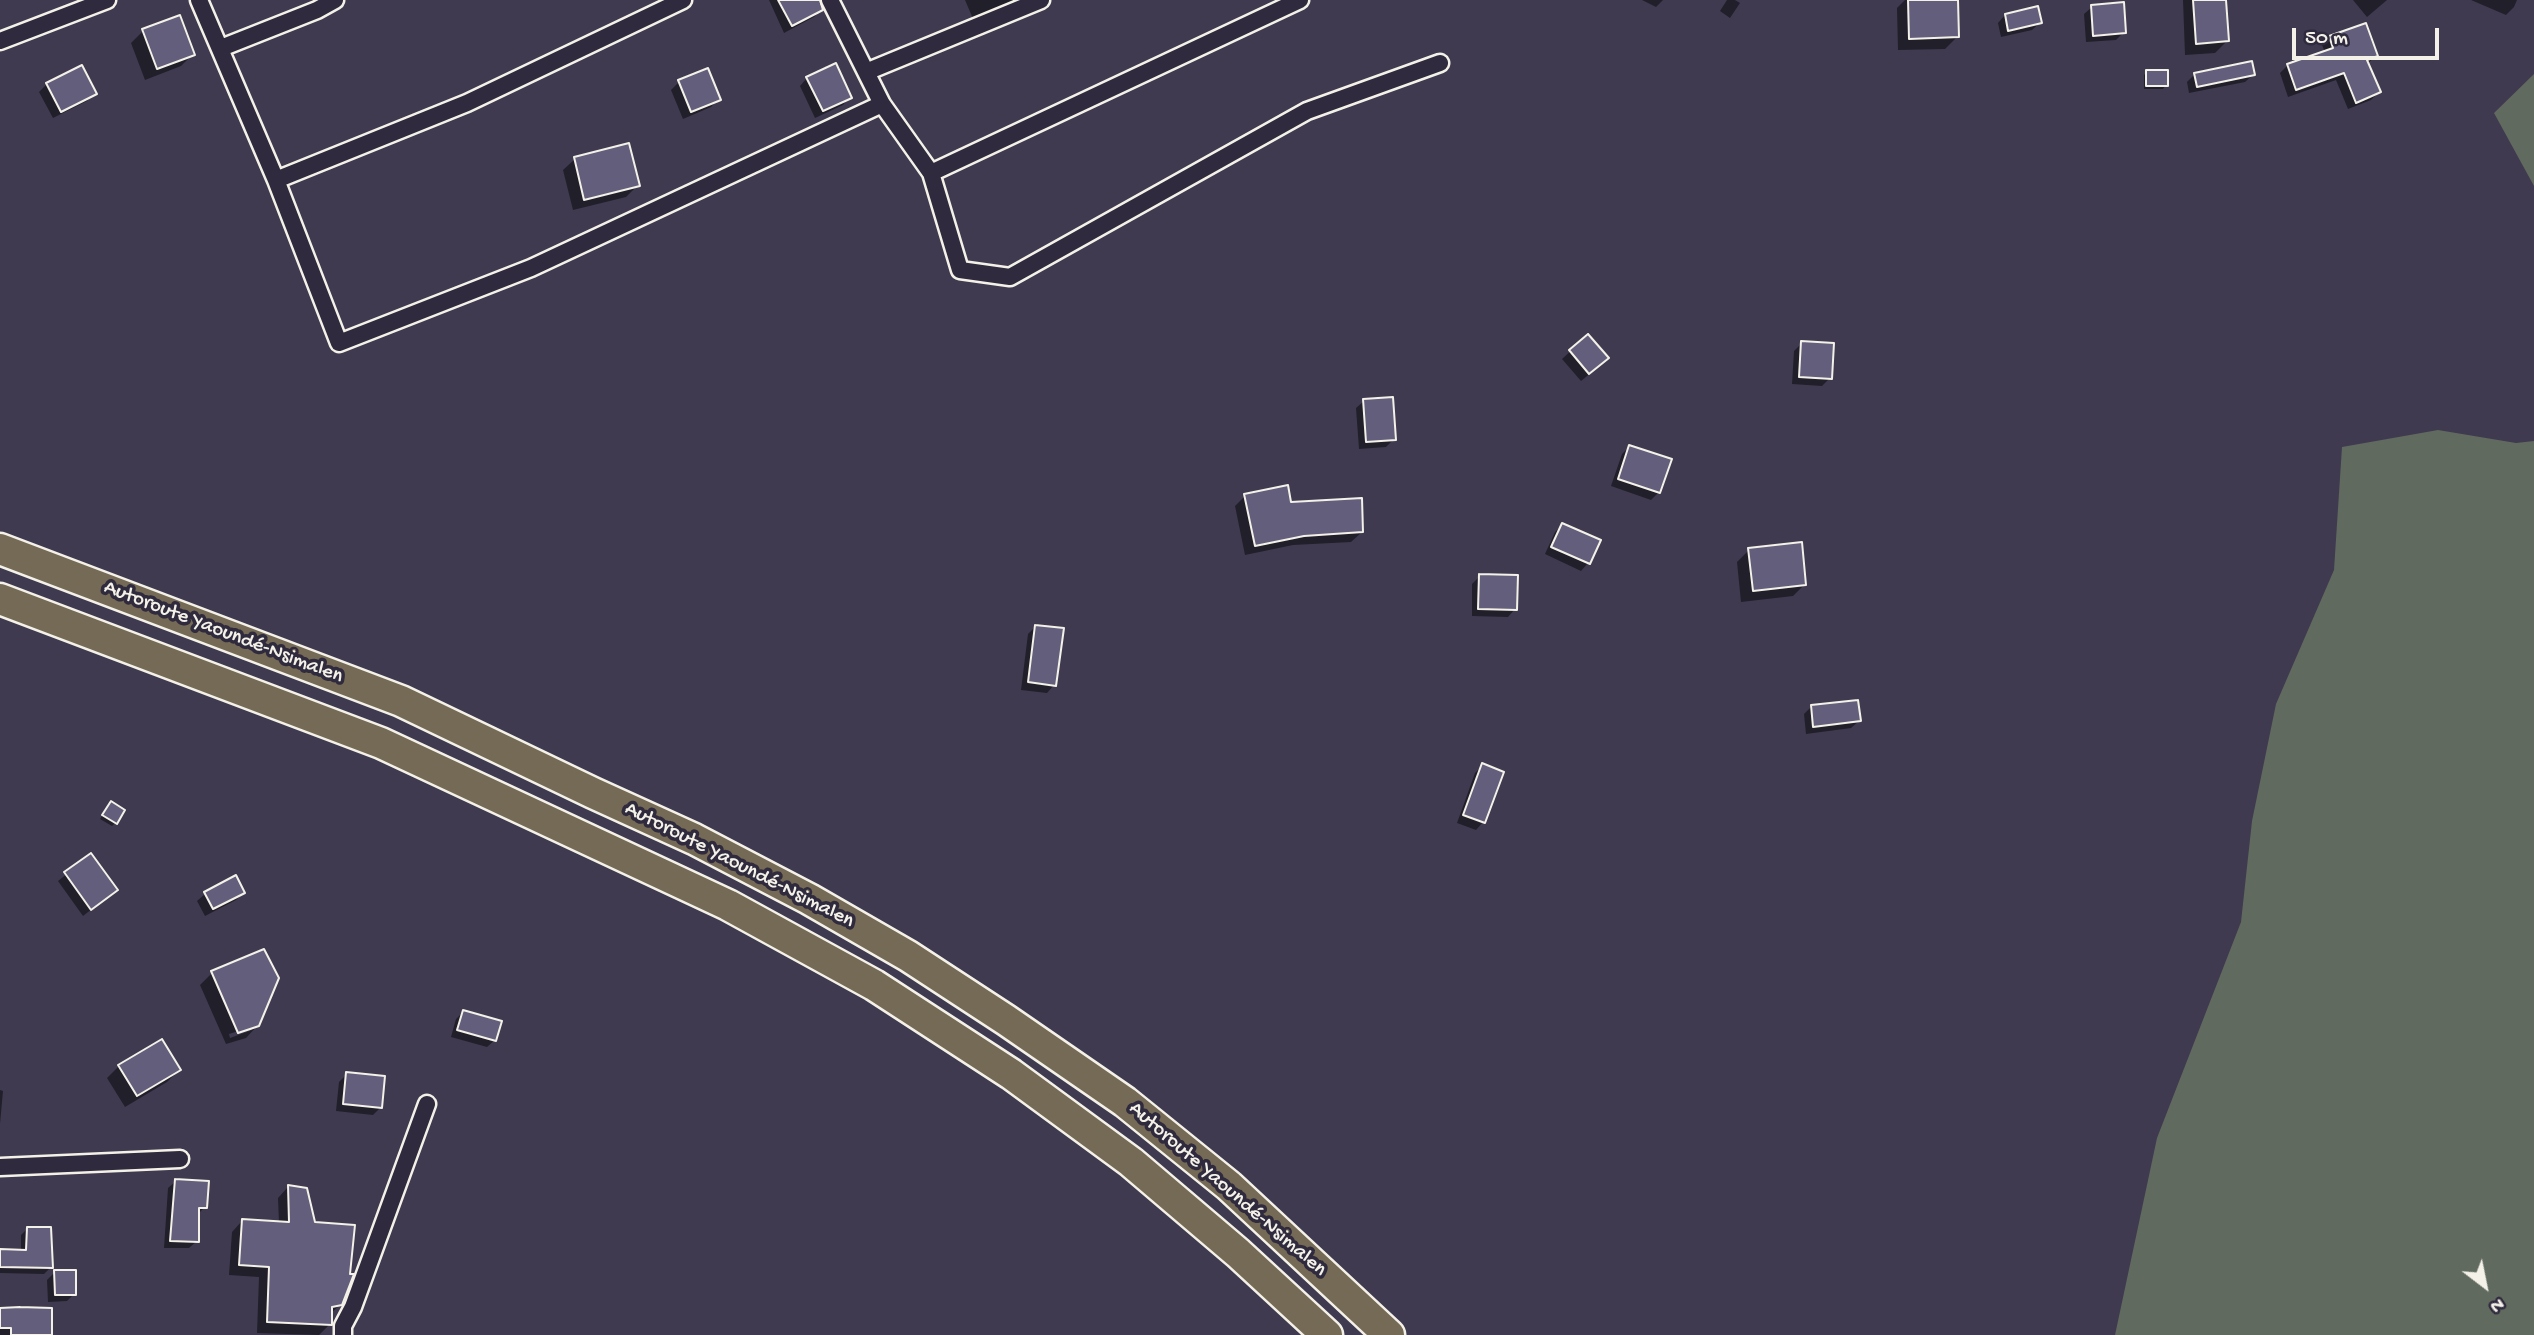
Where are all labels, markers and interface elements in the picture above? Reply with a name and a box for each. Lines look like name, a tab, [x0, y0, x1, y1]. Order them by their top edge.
scale bar	[2296, 14, 2443, 58]
text: 50 m	[2305, 27, 2348, 52]
street label: Autoroute Yaoundé-Nsimalen	[100, 576, 346, 690]
street label: Autoroute Yaoundé-Nsimalen	[620, 797, 858, 935]
street label: Autoroute Yaoundé-Nsimalen	[1123, 1097, 1331, 1283]
north arrow	[2450, 1251, 2520, 1321]
text: N	[2485, 1291, 2508, 1317]

